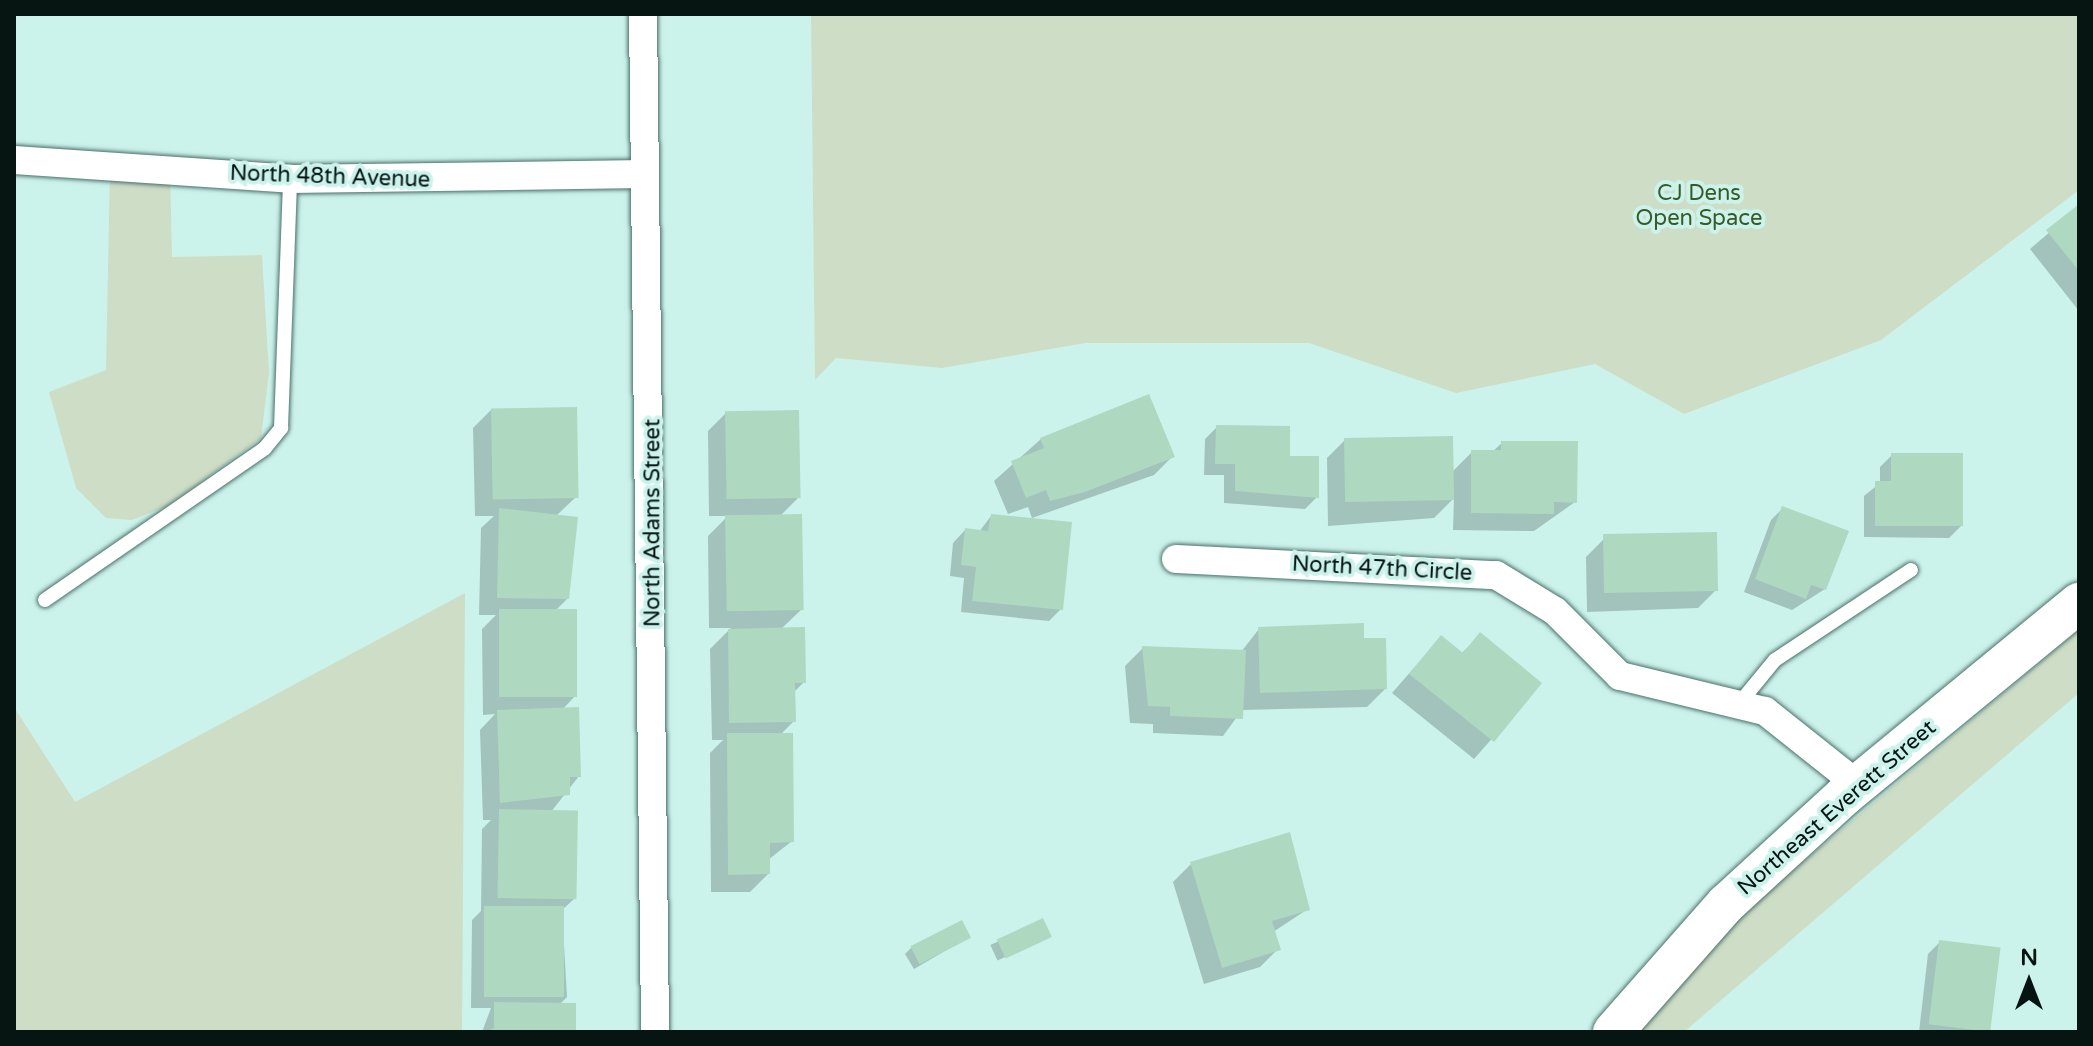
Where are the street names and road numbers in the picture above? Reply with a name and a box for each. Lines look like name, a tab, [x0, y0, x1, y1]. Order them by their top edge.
street label: North 48th Avenue	[229, 160, 431, 194]
street label: North Adams Street	[640, 419, 666, 627]
street label: North 47th Circle	[1291, 551, 1473, 587]
street label: Northeast Everett Street	[1733, 715, 1941, 901]

